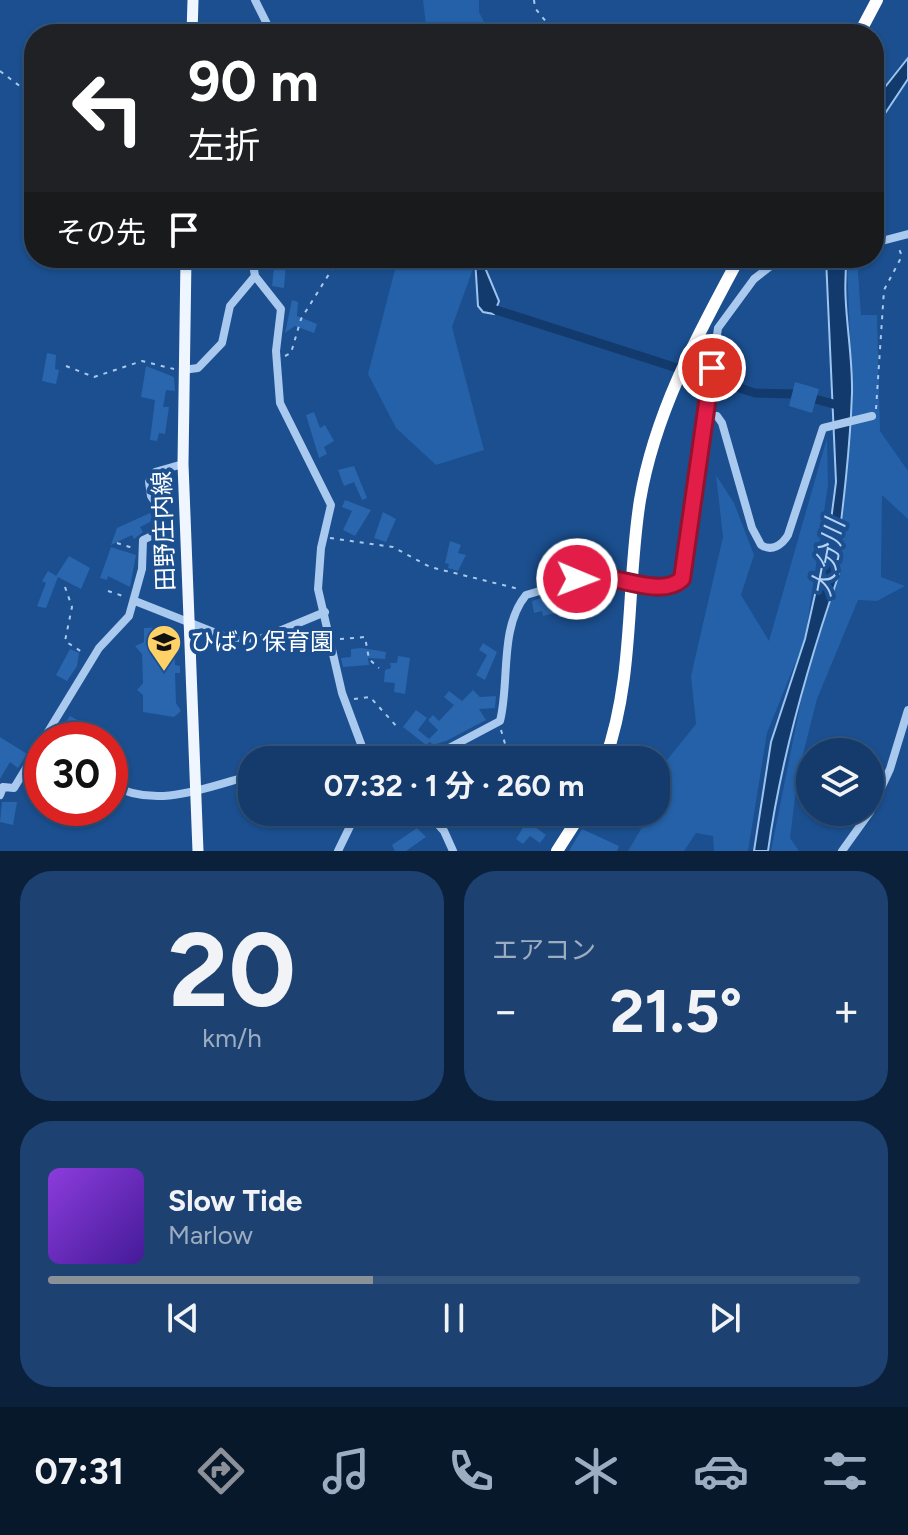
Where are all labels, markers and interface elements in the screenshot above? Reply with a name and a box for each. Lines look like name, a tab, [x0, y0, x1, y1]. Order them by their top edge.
text: 90 m	[188, 48, 319, 115]
icon: left	[56, 56, 160, 160]
text: 左折	[188, 124, 260, 167]
icon: arrive	[162, 208, 206, 252]
text: その先	[56, 214, 146, 251]
pin	[678, 334, 746, 402]
icon: arrive	[690, 346, 734, 390]
street label: 田野庄内線	[147, 471, 180, 591]
water label: 大分川	[805, 514, 852, 599]
position arrow	[535, 537, 619, 621]
school or university icon: ひばり保育園	[145, 623, 183, 673]
place label: ひばり保育園	[190, 627, 334, 656]
speed limit sign: 30	[24, 722, 128, 826]
map controls	[796, 738, 884, 826]
button: layers	[796, 738, 884, 826]
text: 07:32 · 1 分 · 260 m	[324, 767, 584, 804]
text: 20	[168, 907, 296, 1032]
text: エアコン	[492, 934, 596, 966]
text: 21.5°	[610, 975, 742, 1047]
text: −	[492, 984, 519, 1037]
text: +	[833, 984, 860, 1037]
text: km/h	[202, 1022, 262, 1054]
text: Slow Tide	[168, 1182, 302, 1219]
text: Marlow	[168, 1219, 253, 1251]
icon: previous	[161, 1296, 205, 1340]
icon: pause	[432, 1296, 476, 1340]
icon: next	[703, 1296, 747, 1340]
icon: directions	[193, 1443, 249, 1499]
icon: music	[318, 1443, 374, 1499]
icon: phone	[443, 1443, 499, 1499]
icon: climate	[568, 1443, 624, 1499]
icon: car	[693, 1443, 749, 1499]
icon: filters	[817, 1443, 873, 1499]
text: 07:31	[34, 1450, 124, 1493]

